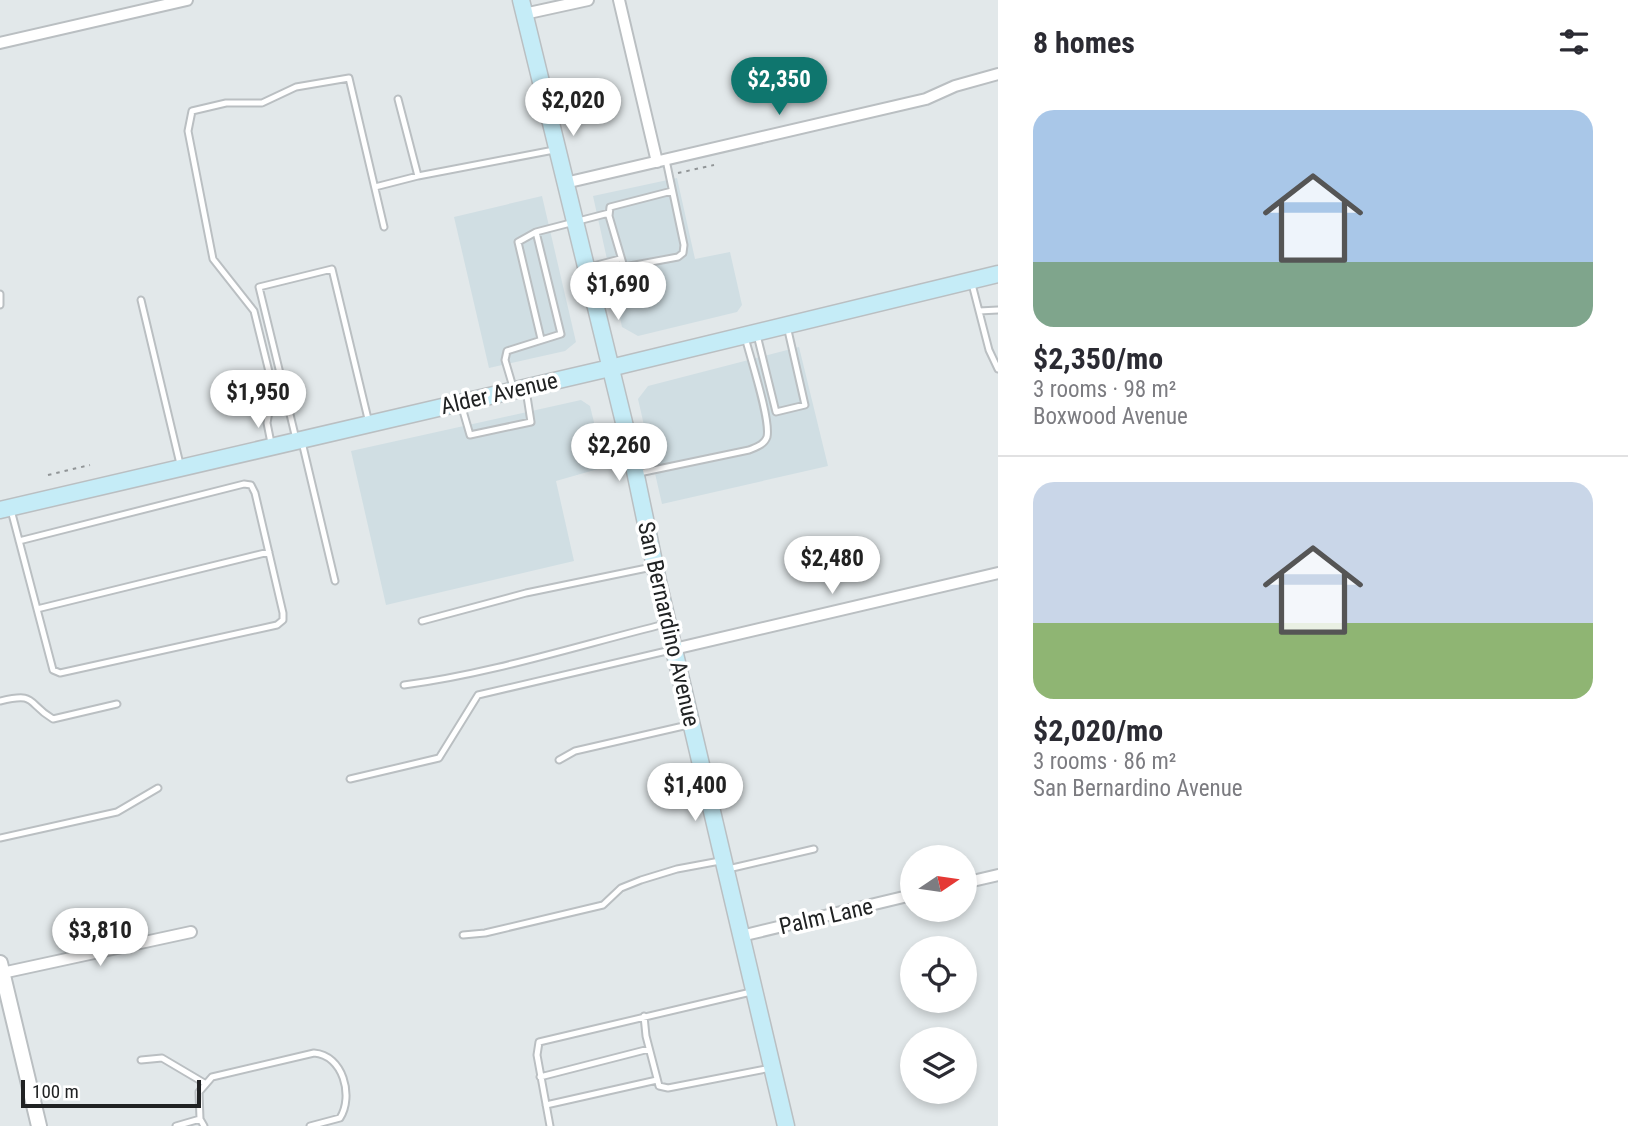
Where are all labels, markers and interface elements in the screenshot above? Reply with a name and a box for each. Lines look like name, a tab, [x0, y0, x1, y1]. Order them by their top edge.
icon: filters	[1555, 23, 1593, 61]
text: 8 homes	[1033, 25, 1135, 60]
pin: $2,350	[722, 58, 836, 117]
text: $2,350	[747, 66, 811, 93]
pin: $2,020	[516, 78, 630, 138]
text: $2,020	[541, 87, 605, 114]
icon: home	[1250, 155, 1376, 281]
pin: $1,690	[561, 262, 675, 322]
text: $1,690	[586, 271, 650, 298]
text: $2,350/mo	[1033, 341, 1163, 376]
street label: Alder Avenue	[438, 367, 560, 420]
pin: $1,950	[201, 370, 315, 430]
text: 3 rooms · 98 m²	[1033, 376, 1176, 403]
text: $1,950	[226, 379, 290, 406]
text: Boxwood Avenue	[1033, 403, 1188, 430]
pin: $2,260	[562, 424, 676, 483]
text: $2,260	[587, 432, 651, 459]
street label: San Bernardino Avenue	[632, 519, 705, 729]
icon: home	[1250, 527, 1376, 653]
pin: $2,480	[775, 536, 889, 596]
text: $2,480	[800, 545, 864, 572]
text: $2,020/mo	[1033, 713, 1163, 748]
text: 3 rooms · 86 m²	[1033, 748, 1176, 775]
pin: $1,400	[638, 764, 752, 823]
text: $1,400	[663, 772, 727, 799]
text: San Bernardino Avenue	[1033, 775, 1243, 802]
north arrow	[900, 845, 976, 922]
map controls	[900, 845, 977, 1104]
street label: Palm Lane	[777, 893, 876, 940]
pin: $3,810	[43, 908, 157, 968]
text: $3,810	[68, 917, 132, 944]
button: locate	[900, 936, 977, 1013]
button: layers	[900, 1027, 977, 1104]
scale bar	[21, 1077, 201, 1109]
text: 100 m	[32, 1080, 79, 1103]

